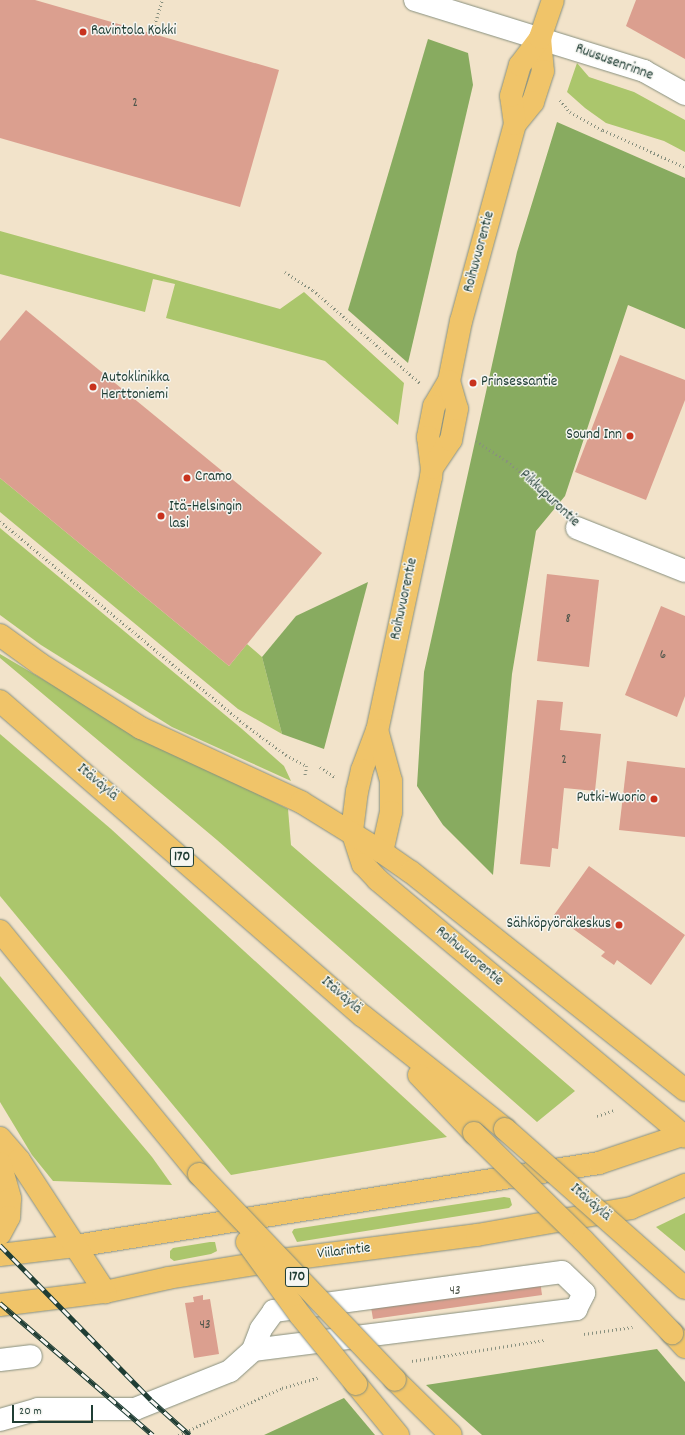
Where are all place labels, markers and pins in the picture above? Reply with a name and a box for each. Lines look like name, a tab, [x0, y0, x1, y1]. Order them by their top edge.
place label: Ravintola Kokki	[91, 23, 176, 41]
marker: Ravintola Kokki	[78, 27, 88, 37]
place label: Autoklinikka Herttoniemi	[101, 369, 169, 404]
place label: Prinsessantie	[481, 374, 557, 392]
marker: Prinsessantie	[468, 378, 478, 388]
marker: Autoklinikka Herttoniemi	[88, 382, 98, 392]
place label: Sound Inn	[566, 427, 622, 445]
marker: Sound Inn	[625, 431, 635, 441]
place label: Cramo	[195, 469, 232, 487]
marker: Cramo	[182, 473, 192, 483]
place label: Itä-Helsingin lasi	[169, 498, 242, 533]
marker: Itä-Helsingin lasi	[156, 511, 166, 521]
place label: Putki-Wuorio	[576, 790, 646, 808]
marker: Putki-Wuorio	[649, 794, 659, 804]
place label: Sähköpyöräkeskus	[506, 916, 611, 934]
marker: Sähköpyöräkeskus	[614, 920, 624, 930]

